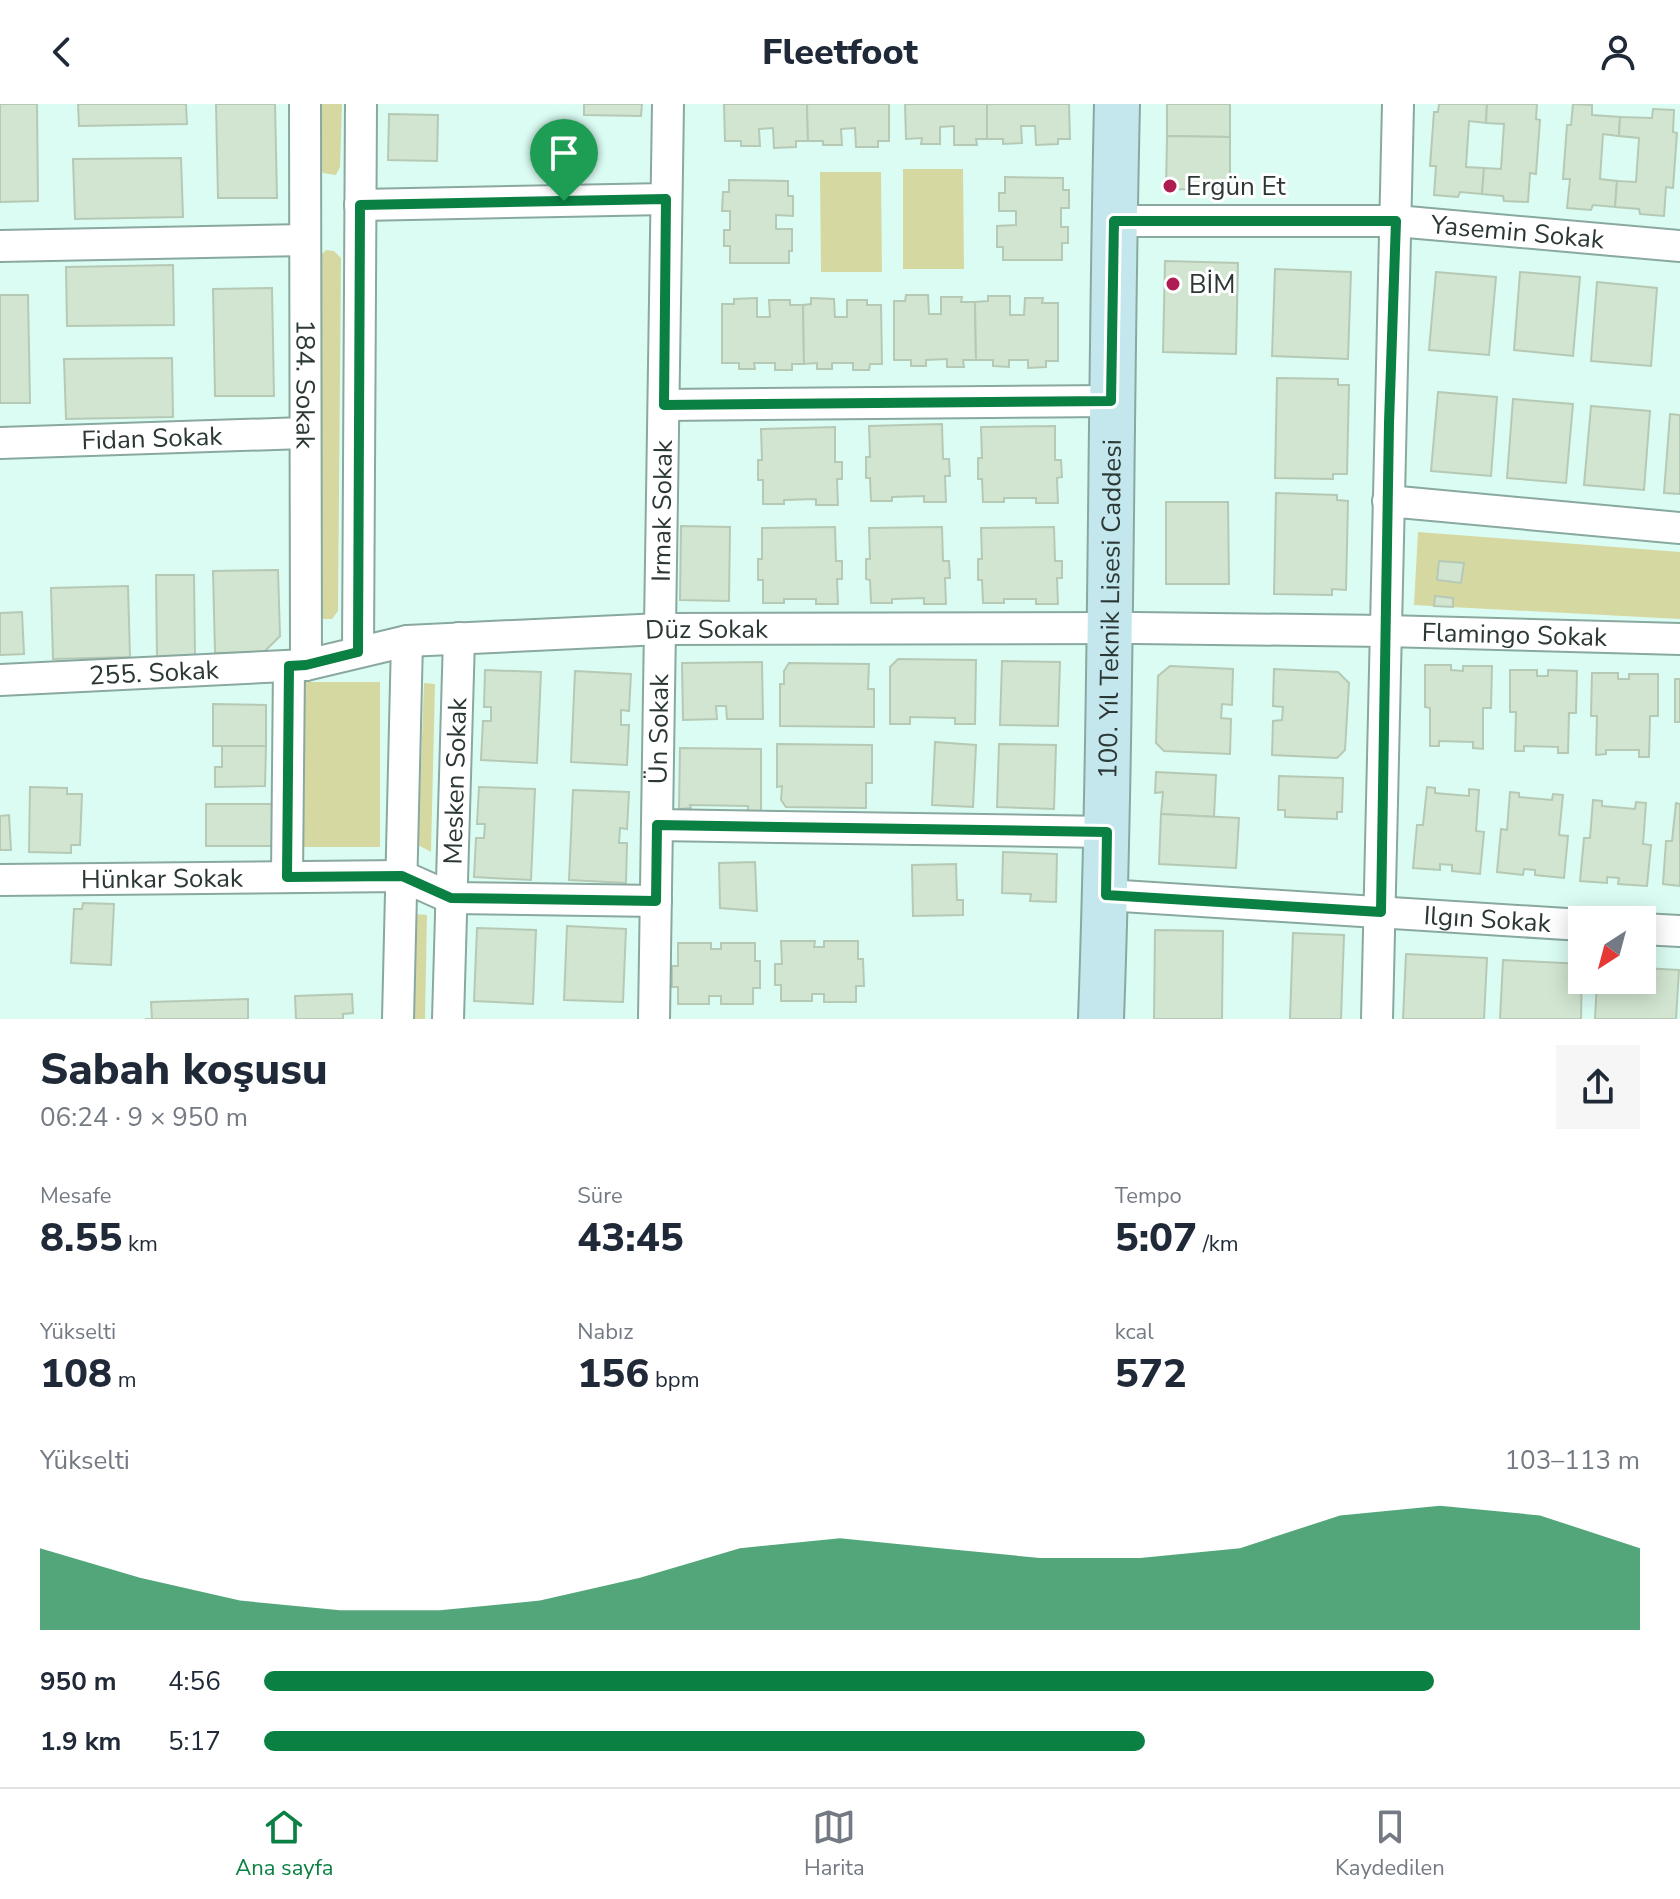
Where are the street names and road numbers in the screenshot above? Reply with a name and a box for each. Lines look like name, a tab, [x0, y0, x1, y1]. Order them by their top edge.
street label: Yasemin Sokak	[1429, 207, 1606, 257]
street label: 184. Sokak	[287, 319, 323, 450]
street label: Fidan Sokak	[81, 419, 224, 458]
street label: Irmak Sokak	[644, 439, 681, 582]
street label: 100. Yıl Teknik Lisesi Caddesi	[1090, 439, 1130, 779]
street label: Düz Sokak	[644, 612, 769, 648]
street label: Flamingo Sokak	[1421, 615, 1609, 655]
street label: 255. Sokak	[88, 652, 220, 694]
street label: Ün Sokak	[641, 673, 677, 785]
street label: Mesken Sokak	[435, 696, 475, 865]
street label: Hünkar Sokak	[81, 861, 244, 897]
street label: Ilgın Sokak	[1423, 898, 1553, 941]

